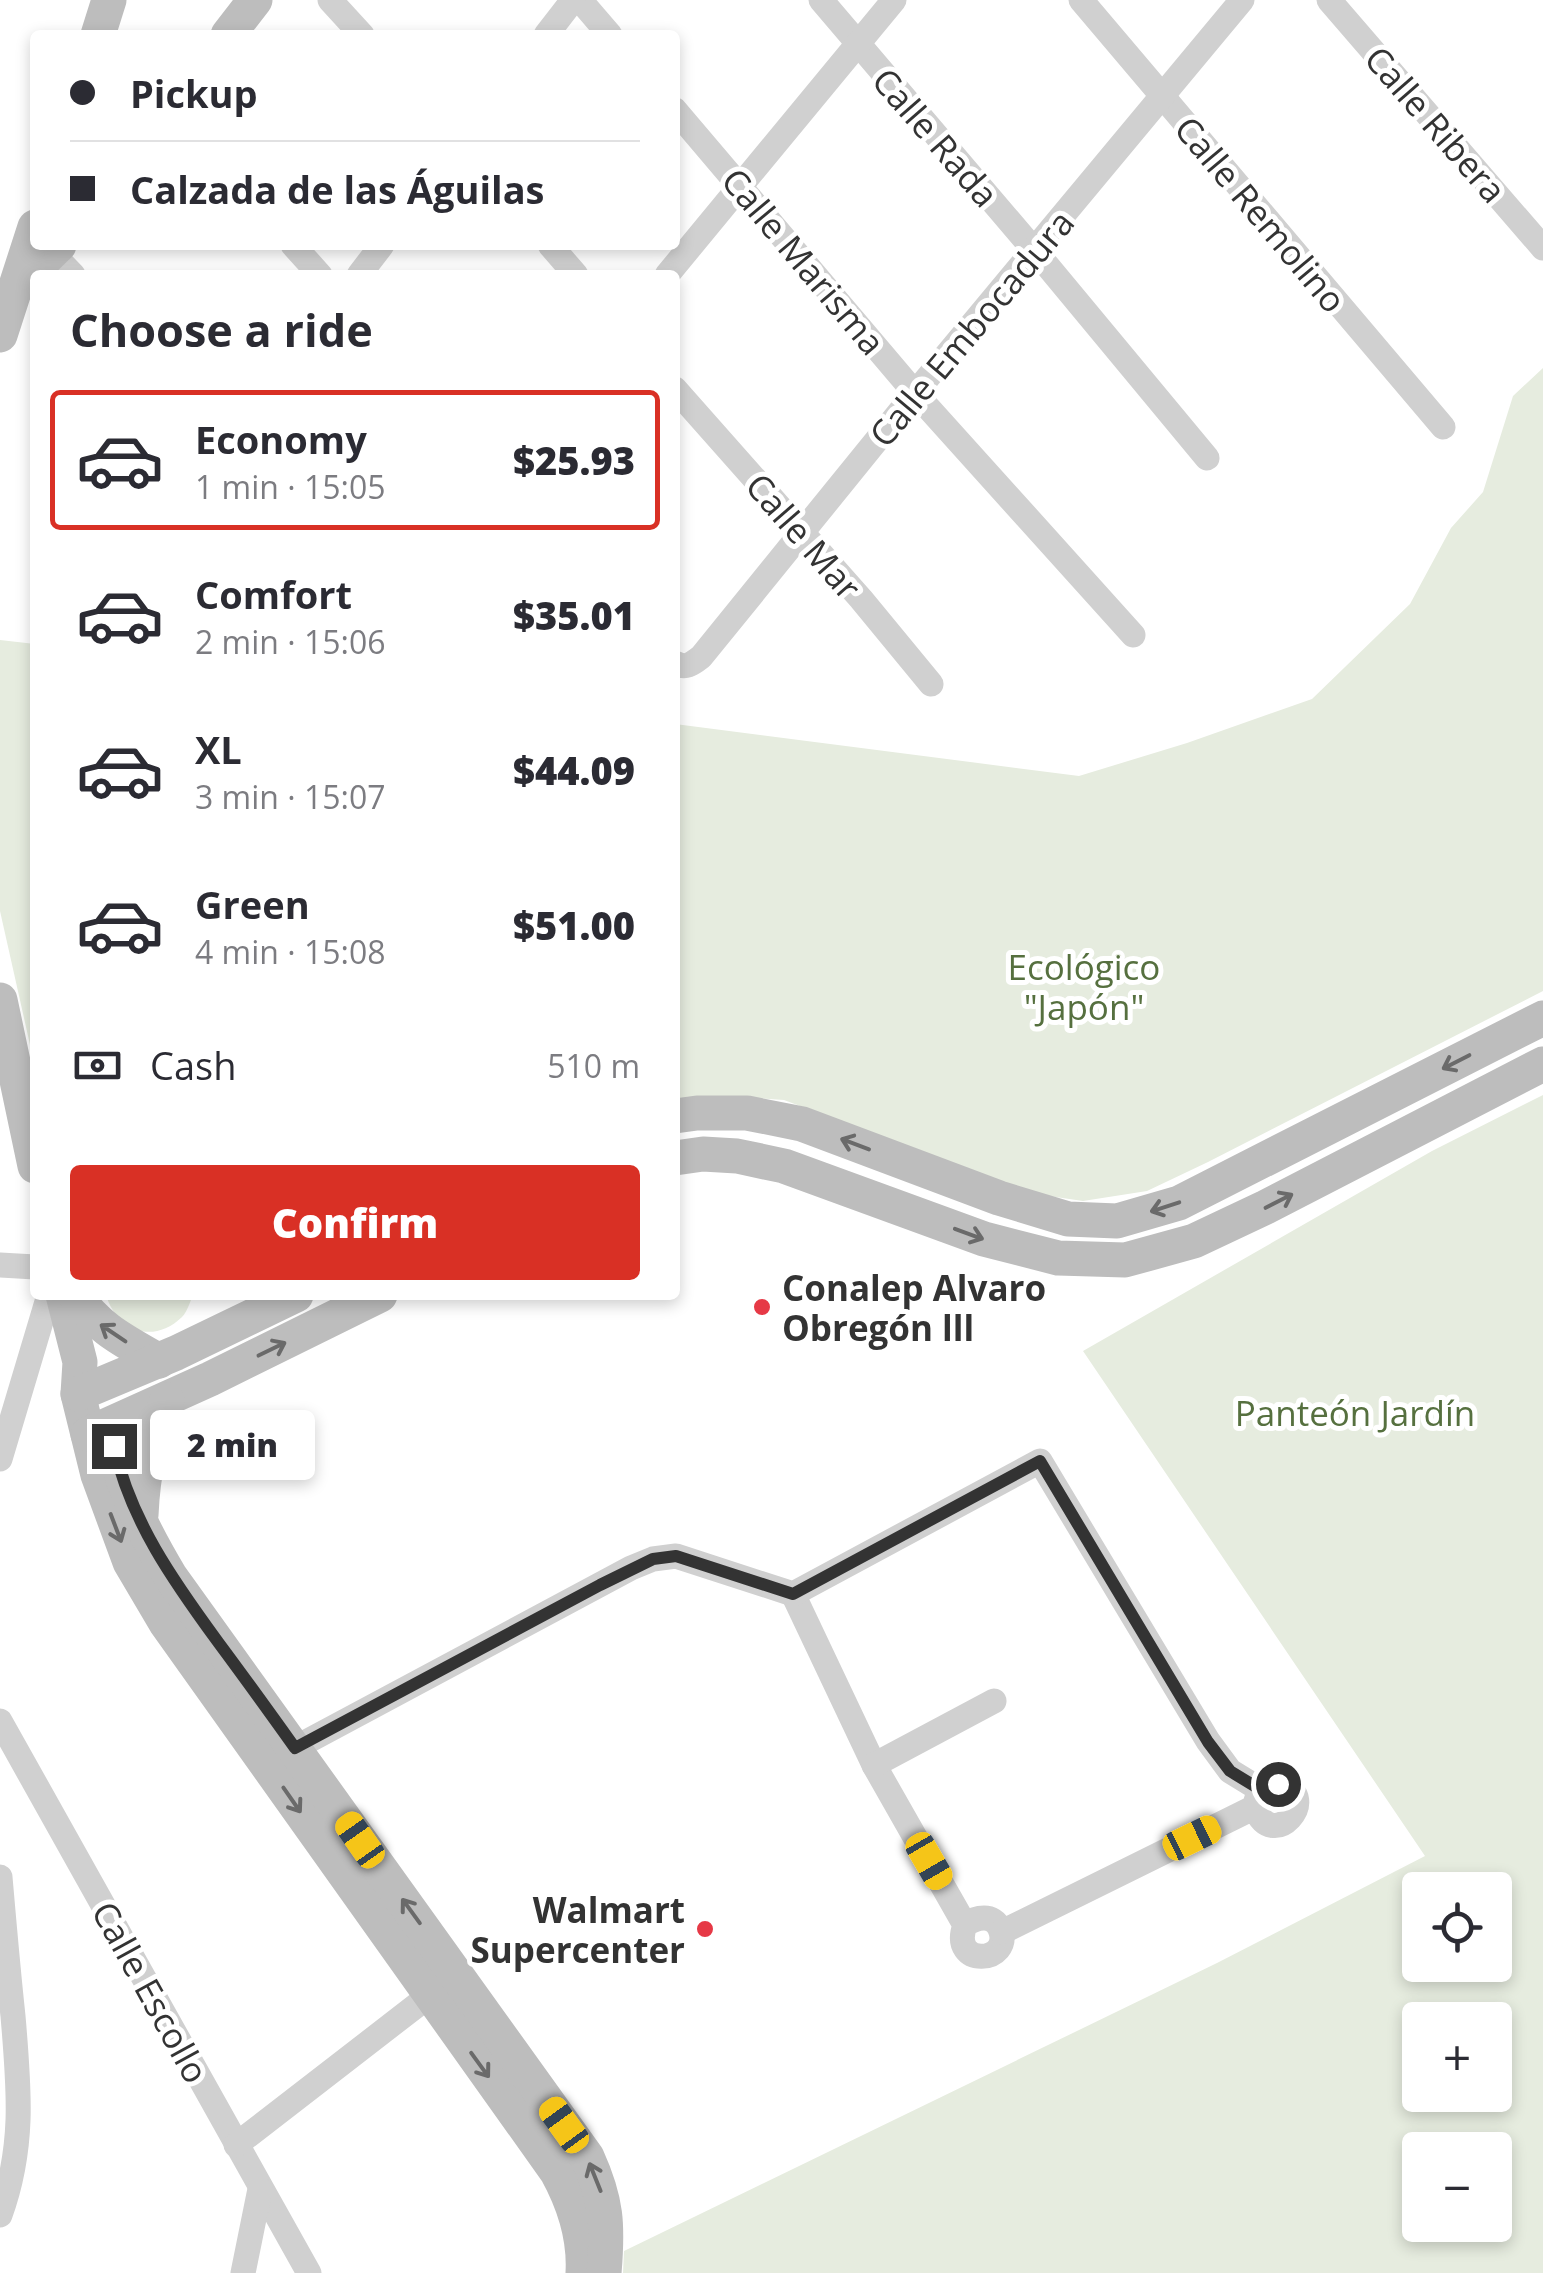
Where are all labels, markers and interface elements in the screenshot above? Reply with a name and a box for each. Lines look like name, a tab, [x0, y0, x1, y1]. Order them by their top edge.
street label: Calle Ribera	[1355, 36, 1517, 212]
street label: Calle Rada	[863, 57, 1009, 217]
text: Pickup	[130, 67, 258, 119]
street label: Calle Remolino	[1165, 106, 1357, 322]
street label: Calle Marisma	[712, 158, 896, 364]
text: Calzada de las Águilas	[130, 163, 545, 215]
street label: Calle Embocadura	[858, 200, 1084, 456]
text: Choose a ride	[70, 299, 373, 360]
text: Economy	[195, 413, 367, 465]
icon: car	[75, 415, 165, 505]
text: $25.93	[513, 434, 635, 486]
street label: Calle Mar	[736, 463, 872, 609]
text: 1 min · 15:05	[195, 465, 386, 508]
text: Comfort	[195, 568, 352, 620]
icon: car	[75, 570, 165, 660]
text: $35.01	[513, 589, 635, 641]
text: 2 min · 15:06	[195, 620, 386, 663]
text: XL	[195, 723, 242, 775]
icon: car	[75, 725, 165, 815]
text: $44.09	[513, 744, 635, 796]
text: 3 min · 15:07	[195, 775, 386, 818]
text: Green	[195, 878, 310, 930]
icon: car	[75, 880, 165, 970]
text: $51.00	[513, 899, 635, 951]
text: 4 min · 15:08	[195, 930, 386, 973]
park label: Ecológico "Japón"	[1008, 943, 1160, 1030]
icon: cash	[70, 1038, 125, 1093]
text: Cash	[150, 1039, 236, 1091]
text: 510 m	[547, 1044, 640, 1087]
one-way arrow	[1442, 1053, 1471, 1072]
one-way arrow	[841, 1134, 872, 1152]
button: Confirm	[70, 1165, 640, 1280]
one-way arrow	[1264, 1191, 1293, 1210]
one-way arrow	[1150, 1199, 1181, 1217]
one-way arrow	[953, 1226, 984, 1244]
place label: Conalep Alvaro Obregón lll	[782, 1264, 1046, 1351]
marker: Conalep Alvaro Obregón lll	[751, 1296, 773, 1318]
one-way arrow	[100, 1323, 127, 1344]
one-way arrow	[256, 1338, 286, 1357]
park label: Panteón Jardín	[1235, 1389, 1475, 1436]
callout: 2 min	[149, 1411, 314, 1481]
text: 2 min	[187, 1423, 278, 1466]
route end	[92, 1424, 137, 1469]
one-way arrow	[108, 1511, 126, 1542]
route start	[1256, 1762, 1301, 1807]
one-way arrow	[281, 1786, 302, 1813]
car	[331, 1807, 389, 1873]
car	[1158, 1811, 1226, 1865]
car	[901, 1828, 957, 1894]
map controls	[1402, 1872, 1512, 2242]
button: locate	[1402, 1872, 1512, 1982]
place label: Walmart Supercenter	[471, 1886, 685, 1973]
street label: Calle Escollo	[82, 1893, 220, 2091]
one-way arrow	[401, 1897, 422, 1925]
marker: Walmart Supercenter	[694, 1918, 716, 1940]
button: +	[1402, 2002, 1512, 2112]
one-way arrow	[469, 2050, 490, 2078]
car	[534, 2092, 594, 2158]
button: −	[1402, 2132, 1512, 2242]
one-way arrow	[585, 2163, 603, 2193]

